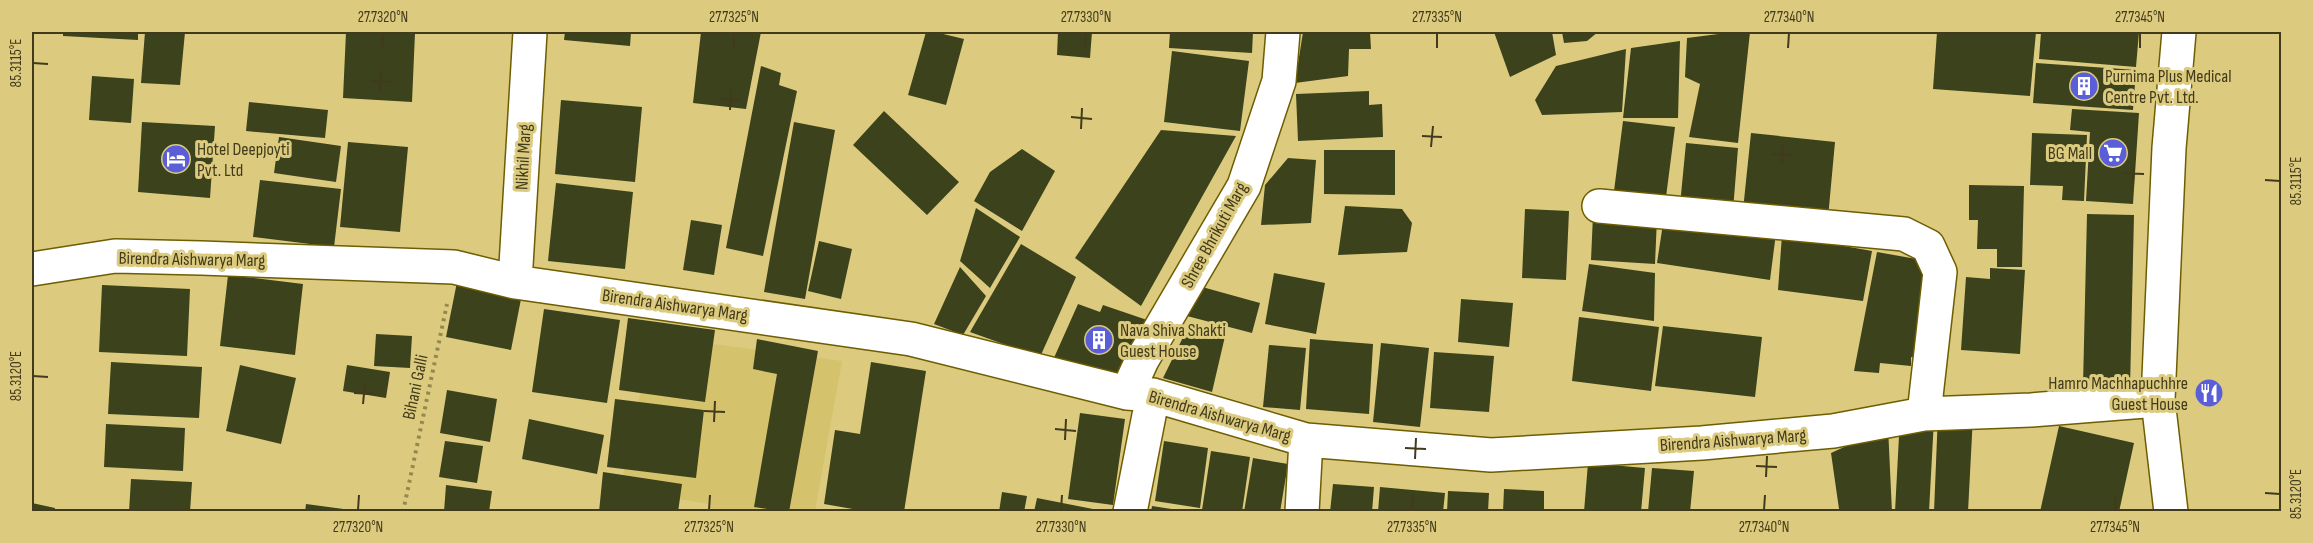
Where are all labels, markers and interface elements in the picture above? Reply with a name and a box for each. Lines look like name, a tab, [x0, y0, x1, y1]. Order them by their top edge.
text: 27.7320°N	[358, 8, 408, 27]
text: 27.7325°N	[709, 8, 759, 27]
text: 27.7330°N	[1061, 8, 1111, 27]
text: 27.7335°N	[1412, 8, 1462, 27]
text: 27.7340°N	[1764, 8, 1814, 27]
text: 27.7345°N	[2115, 8, 2165, 27]
text: 85.3115°E	[7, 39, 26, 87]
place label: Purnima Plus Medical Centre Pvt. Ltd.	[2105, 66, 2232, 108]
building icon: Purnima Plus Medical Centre Pvt. Ltd.	[2068, 70, 2100, 102]
street label: Nikhil Marg	[511, 123, 536, 191]
supermarket icon: BG Mall	[2097, 137, 2129, 169]
place label: Hotel Deepjoyti Pvt. Ltd	[197, 139, 290, 181]
hotel icon: Hotel Deepjoyti Pvt. Ltd	[160, 143, 192, 175]
place label: BG Mall	[2048, 143, 2092, 164]
text: 85.3115°E	[2287, 157, 2306, 205]
street label: Shree Bhrikuti Marg	[1177, 179, 1252, 292]
street label: Birendra Aishwarya Marg	[118, 248, 265, 271]
street label: Birendra Aishwarya Marg	[601, 285, 749, 326]
place label: Nava Shiva Shakti Guest House	[1120, 320, 1226, 362]
building icon: Nava Shiva Shakti Guest House	[1083, 324, 1115, 356]
text: 85.3120°E	[7, 351, 26, 401]
street label: Bihani Galli	[398, 353, 433, 422]
place label: Hamro Machhapuchhre Guest House	[2048, 373, 2188, 415]
restaurant icon: Hamro Machhapuchhre Guest House	[2193, 377, 2225, 409]
street label: Birendra Aishwarya Marg	[1146, 386, 1293, 447]
street label: Birendra Aishwarya Marg	[1659, 425, 1807, 456]
text: 85.3120°E	[2287, 469, 2306, 519]
text: 27.7320°N	[333, 518, 383, 537]
text: 27.7325°N	[684, 518, 734, 537]
text: 27.7330°N	[1036, 518, 1086, 537]
text: 27.7335°N	[1387, 518, 1437, 537]
text: 27.7340°N	[1739, 518, 1789, 537]
text: 27.7345°N	[2090, 518, 2140, 537]

